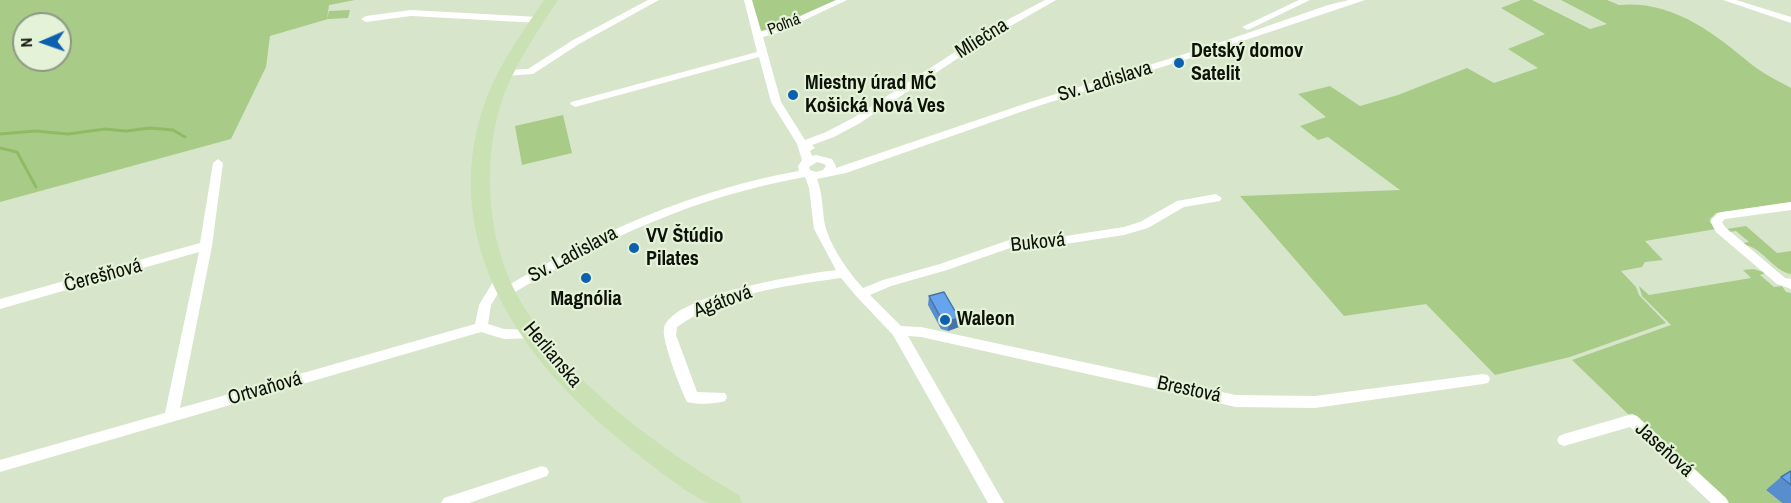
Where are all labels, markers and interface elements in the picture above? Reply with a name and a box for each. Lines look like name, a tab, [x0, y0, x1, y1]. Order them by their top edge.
street label: Poľná	[765, 10, 803, 40]
north arrow	[12, 12, 72, 72]
street label: Mliečna	[951, 14, 1013, 64]
text: N	[15, 37, 37, 48]
place label: Detský domov Satelit	[1191, 40, 1303, 87]
street label: Sv. Ladislava	[1055, 56, 1155, 108]
marker: Detský domov Satelit	[1172, 56, 1186, 70]
place label: Miestny úrad MČ Košická Nová Ves	[805, 72, 945, 119]
marker: Miestny úrad MČ Košická Nová Ves	[786, 88, 800, 102]
street label: Sv. Ladislava	[524, 222, 622, 288]
place label: VV Štúdio Pilates	[646, 225, 723, 272]
street label: Buková	[1010, 228, 1066, 258]
marker: VV Štúdio Pilates	[627, 241, 641, 255]
street label: Čerešňová	[62, 254, 144, 298]
marker: Magnólia	[579, 271, 593, 285]
street label: Agátová	[691, 280, 755, 324]
place label: Magnólia	[550, 288, 622, 312]
place label: Waleon	[957, 308, 1015, 332]
marker: Waleon	[938, 313, 952, 327]
street label: Herlianska	[518, 317, 586, 393]
street label: Ortvaňová	[225, 367, 305, 411]
street label: Brestová	[1155, 372, 1223, 408]
street label: Jaseňová	[1630, 418, 1698, 482]

